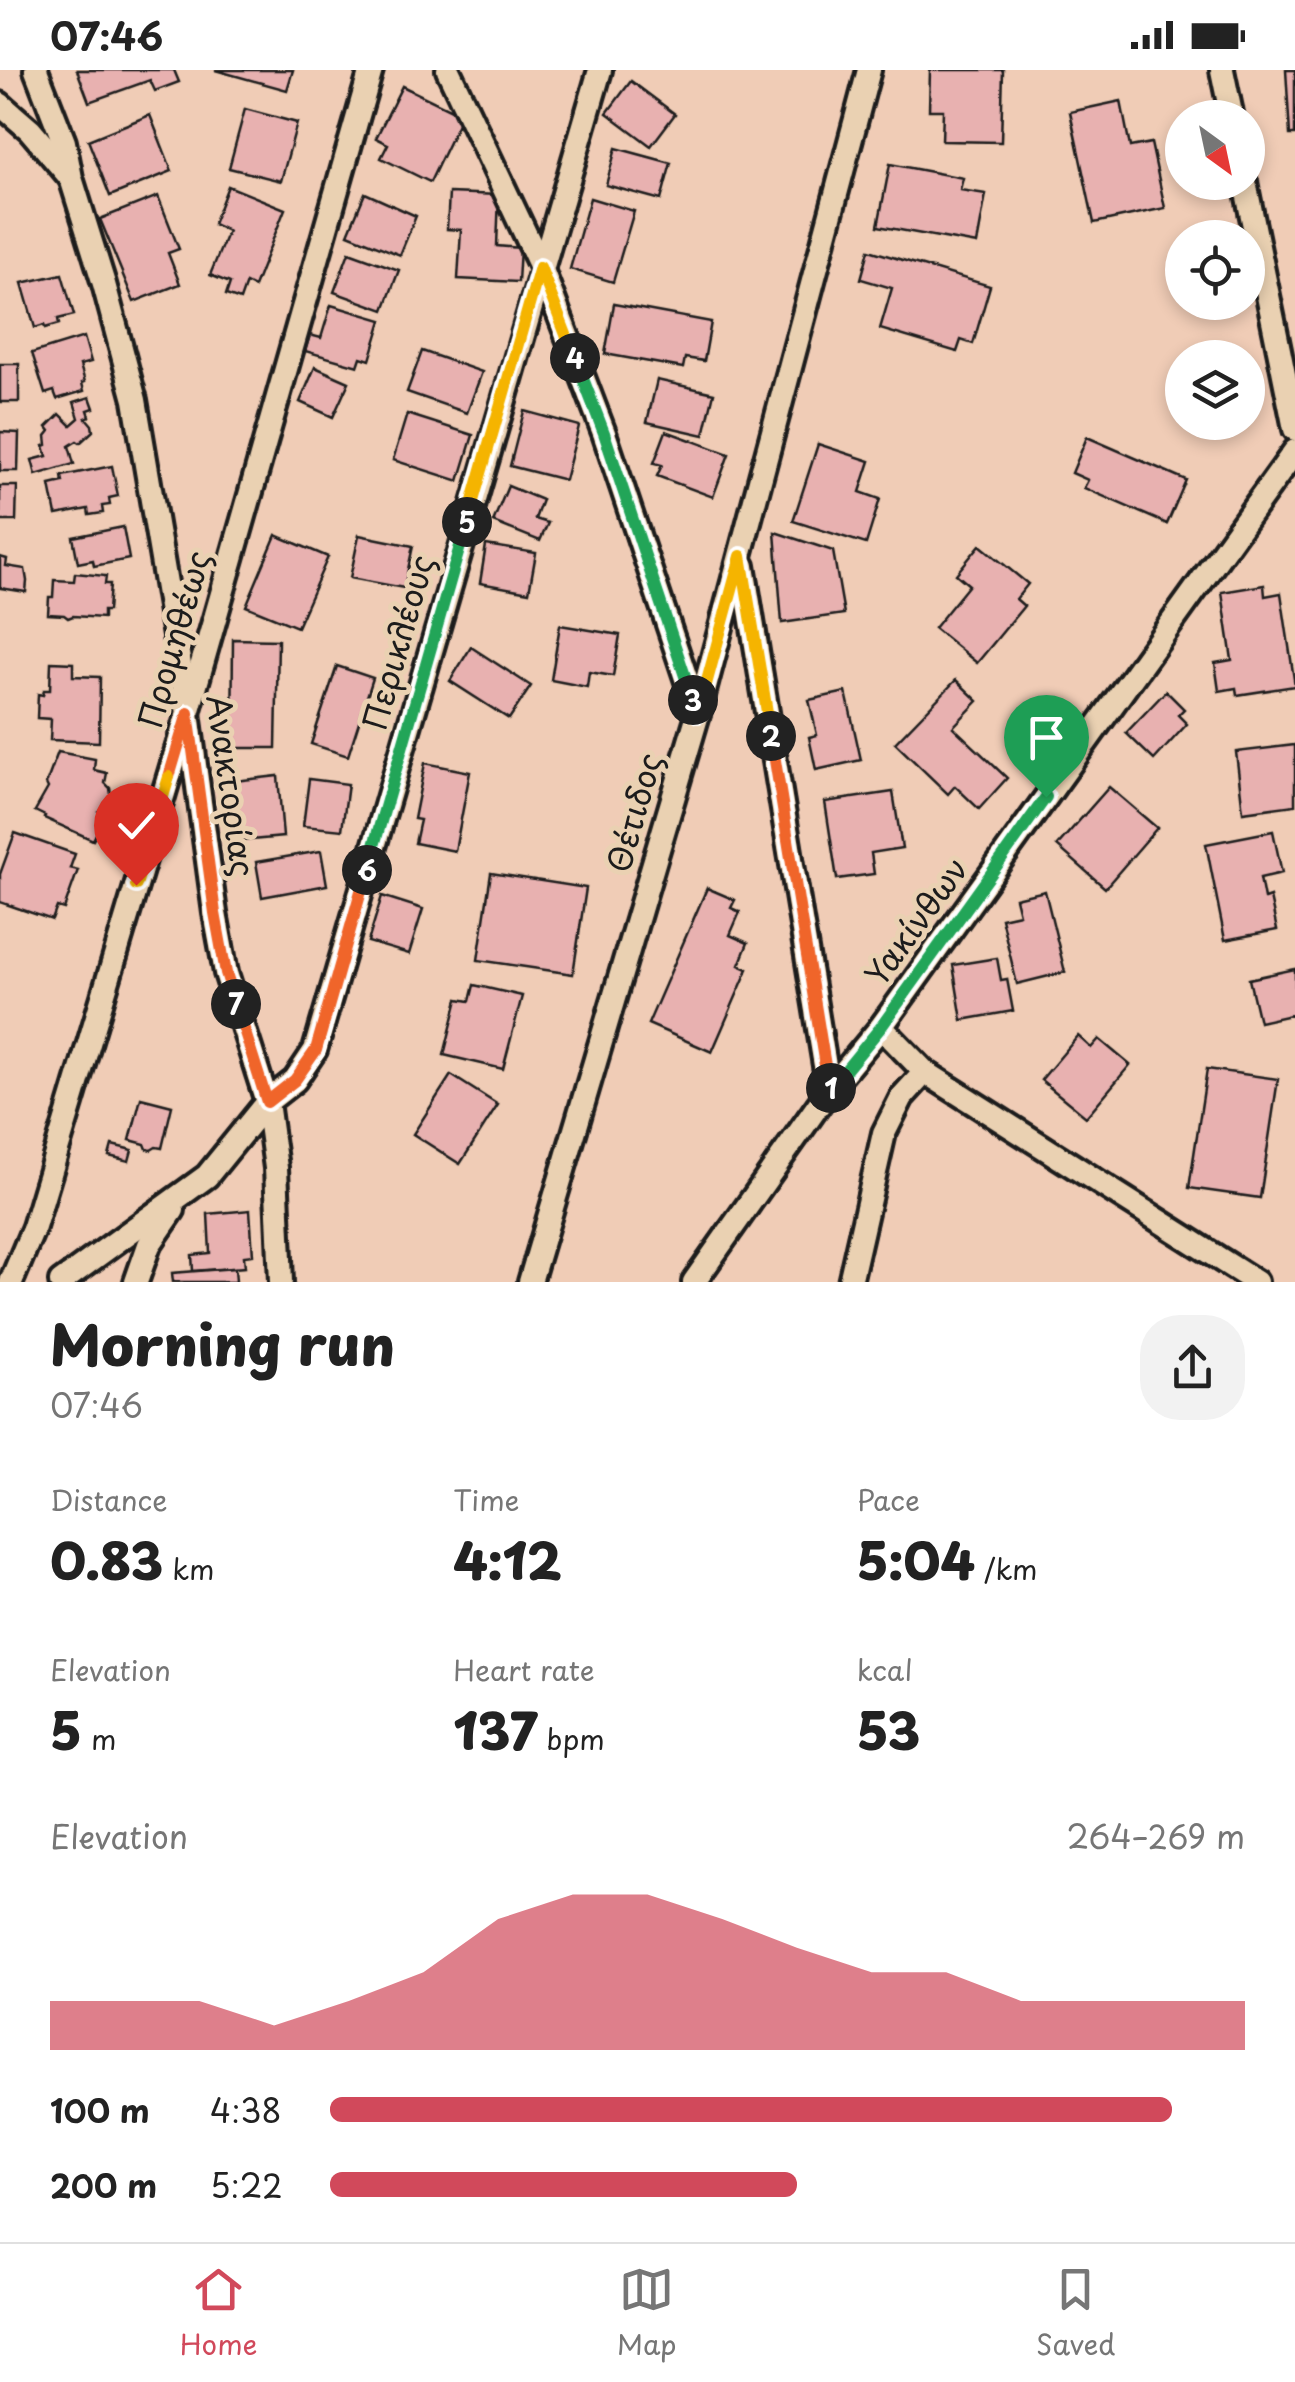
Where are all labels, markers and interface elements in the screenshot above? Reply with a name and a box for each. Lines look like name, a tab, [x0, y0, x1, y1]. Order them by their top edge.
text: 07:46	[50, 7, 163, 64]
north arrow	[1165, 100, 1265, 200]
map controls	[1165, 100, 1265, 440]
button: locate	[1165, 220, 1265, 320]
pin: 4	[550, 333, 600, 383]
text: 4	[565, 336, 585, 379]
button: layers	[1165, 340, 1265, 440]
pin: 5	[442, 497, 492, 547]
text: 5	[458, 500, 476, 543]
street label: Προμηθέως	[125, 545, 221, 734]
street label: Περικλέους	[349, 549, 445, 736]
pin: 3	[668, 675, 718, 725]
text: 3	[684, 678, 702, 721]
street label: Ανακτορίας	[195, 692, 268, 880]
pin	[1004, 695, 1089, 798]
icon: arrive	[1019, 710, 1074, 765]
pin: 2	[746, 711, 796, 761]
text: 2	[761, 714, 781, 757]
street label: Θέτιδος	[593, 747, 673, 878]
pin	[94, 783, 179, 886]
icon: check	[109, 798, 164, 853]
pin: 6	[342, 845, 392, 895]
street label: Υακίνθων	[852, 847, 978, 995]
text: 6	[357, 848, 377, 891]
pin: 7	[211, 979, 261, 1029]
text: 7	[228, 982, 244, 1025]
pin: 1	[806, 1063, 856, 1113]
text: 1	[824, 1066, 838, 1109]
text: Morning run	[50, 1302, 395, 1385]
button: share	[1140, 1315, 1245, 1420]
text: 07:46	[50, 1381, 143, 1429]
text: Distance	[50, 1478, 168, 1521]
text: Time	[453, 1478, 520, 1521]
text: Pace	[857, 1478, 920, 1521]
text: 0.83	[50, 1521, 163, 1597]
text: 4:12	[453, 1521, 562, 1597]
text: 5:04	[857, 1521, 975, 1597]
text: km	[163, 1547, 214, 1590]
text: /km	[975, 1547, 1038, 1590]
text: Elevation	[50, 1648, 171, 1691]
text: Heart rate	[453, 1648, 595, 1691]
text: kcal	[857, 1648, 913, 1691]
text: 5	[50, 1691, 82, 1767]
text: 137	[453, 1691, 538, 1767]
text: 53	[857, 1691, 920, 1767]
text: m	[82, 1717, 117, 1760]
text: bpm	[538, 1717, 605, 1760]
text: Elevation	[50, 1812, 188, 1860]
text: 264–269 m	[1067, 1812, 1245, 1860]
text: 100 m	[50, 2086, 150, 2134]
text: 4:38	[210, 2086, 281, 2134]
text: 200 m	[50, 2161, 157, 2209]
text: 5:22	[210, 2161, 283, 2209]
tab: Home	[180, 2262, 257, 2365]
tab: Map	[617, 2262, 677, 2365]
tab: Saved	[1036, 2262, 1115, 2365]

